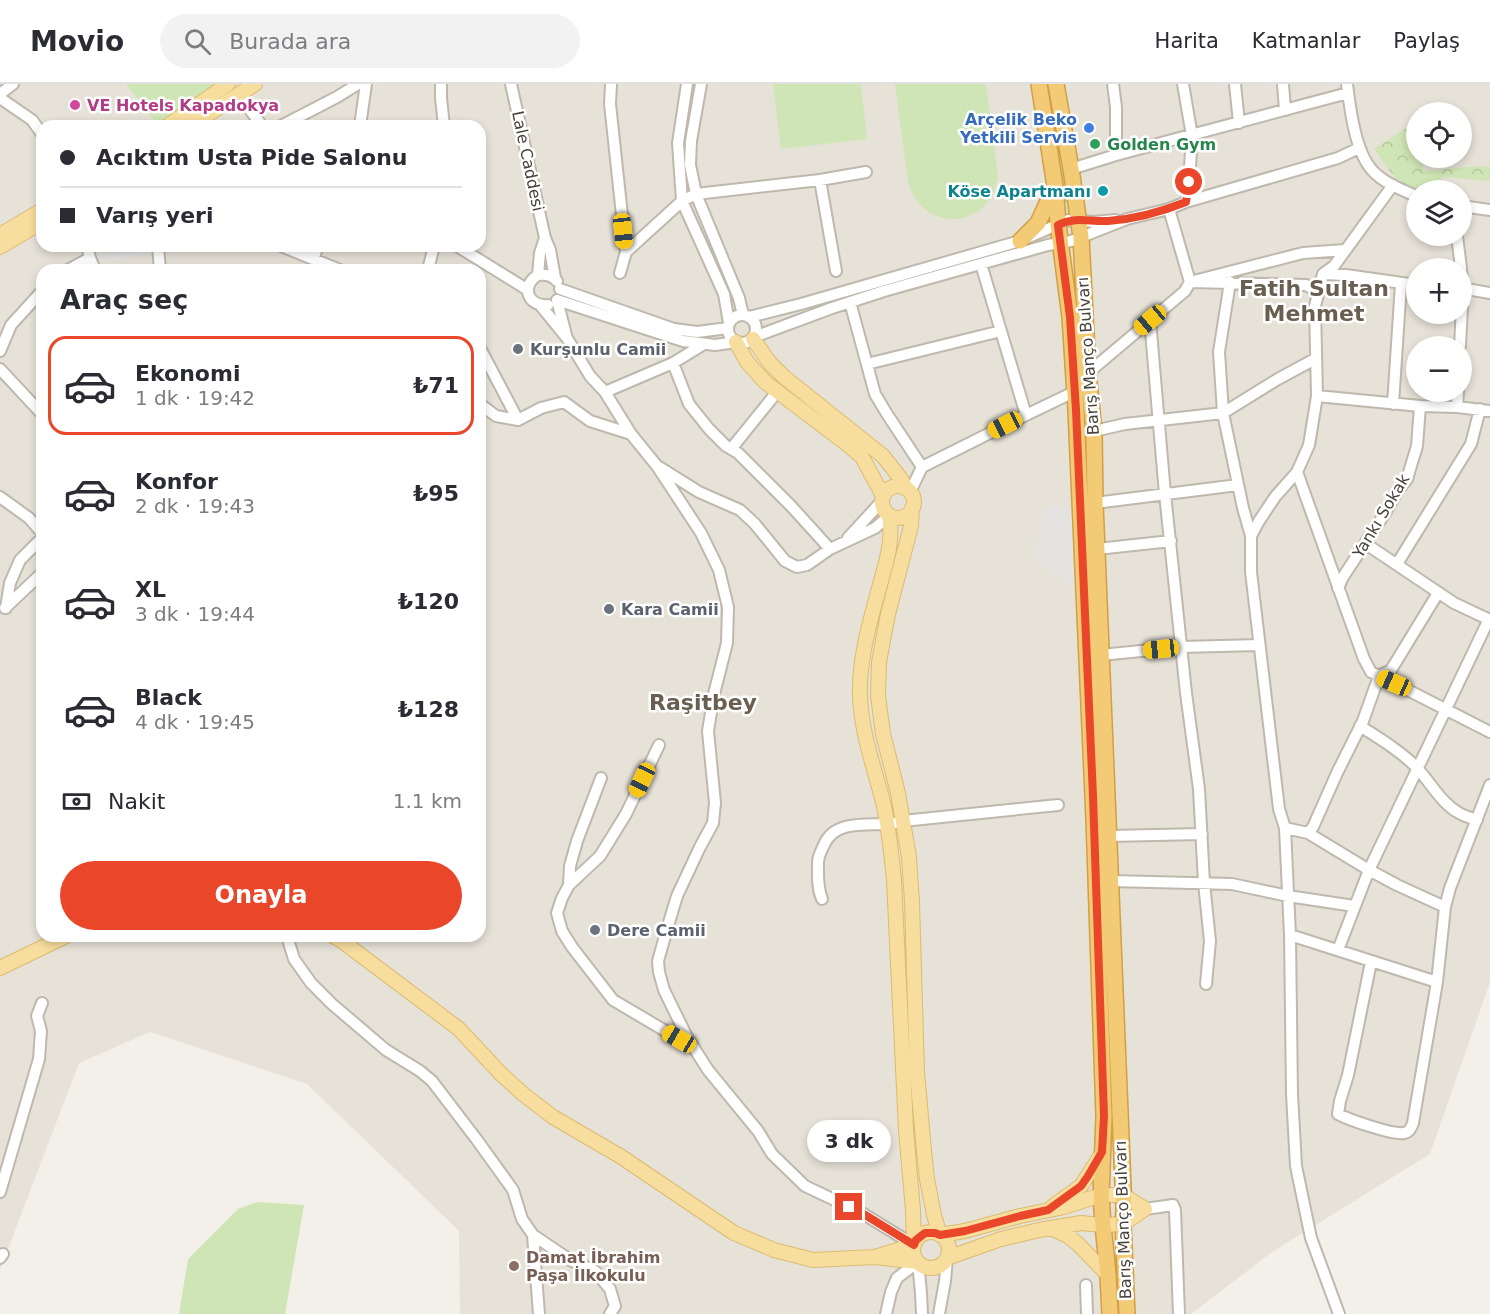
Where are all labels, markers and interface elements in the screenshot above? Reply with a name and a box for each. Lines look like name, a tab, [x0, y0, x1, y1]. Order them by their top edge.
search box	[160, 14, 580, 68]
text: Movio	[30, 25, 124, 58]
icon: search	[181, 25, 214, 58]
text: Burada ara	[229, 29, 351, 54]
text: Harita	[1155, 29, 1219, 53]
text: Katmanlar	[1252, 29, 1360, 53]
text: Paylaş	[1393, 29, 1460, 53]
place label: VE Hotels Kapadokya	[87, 96, 279, 115]
marker: VE Hotels Kapadokya	[68, 98, 82, 112]
map controls	[1406, 102, 1472, 402]
button: locate	[1406, 102, 1472, 168]
street label: Lale Caddesi	[508, 109, 548, 213]
place label: Arçelik Beko Yetkili Servis	[959, 110, 1077, 147]
marker: Arçelik Beko Yetkili Servis	[1082, 121, 1096, 135]
place label: Golden Gym	[1107, 135, 1216, 154]
marker: Golden Gym	[1088, 137, 1102, 151]
text: Acıktım Usta Pide Salonu	[96, 145, 408, 170]
route start	[1175, 168, 1202, 195]
button: layers	[1406, 180, 1472, 246]
place label: Köse Apartmanı	[947, 182, 1091, 201]
marker: Köse Apartmanı	[1096, 184, 1110, 198]
text: Varış yeri	[96, 203, 213, 228]
car	[612, 212, 634, 250]
button: +	[1406, 258, 1472, 324]
street label: Barış Manço Bulvarı	[1073, 276, 1103, 436]
district label: Fatih Sultan Mehmet	[1239, 276, 1389, 326]
text: Araç seç	[60, 284, 188, 315]
car	[1130, 302, 1170, 338]
button: −	[1406, 336, 1472, 402]
place label: Kurşunlu Camii	[530, 340, 666, 359]
marker: Kurşunlu Camii	[511, 342, 525, 356]
icon: car	[63, 359, 117, 413]
text: Ekonomi	[135, 361, 240, 386]
text: ₺71	[413, 373, 459, 398]
text: 1 dk · 19:42	[135, 386, 255, 410]
car	[985, 409, 1025, 441]
icon: car	[63, 467, 117, 521]
text: Konfor	[135, 469, 218, 494]
street label: Yankı Sokak	[1348, 470, 1414, 562]
text: ₺95	[413, 481, 459, 506]
text: 2 dk · 19:43	[135, 494, 255, 518]
icon: car	[63, 575, 117, 629]
text: XL	[135, 577, 166, 602]
text: ₺120	[398, 589, 459, 614]
place label: Kara Camii	[621, 600, 719, 619]
text: 3 dk · 19:44	[135, 602, 255, 626]
marker: Kara Camii	[602, 602, 616, 616]
car	[1142, 638, 1180, 660]
car	[1374, 667, 1414, 699]
icon: car	[63, 683, 117, 737]
text: Black	[135, 685, 202, 710]
district label: Raşitbey	[649, 690, 757, 715]
text: ₺128	[398, 697, 459, 722]
text: 4 dk · 19:45	[135, 710, 255, 734]
car	[626, 760, 658, 800]
icon: cash	[60, 785, 93, 818]
text: Nakit	[108, 789, 165, 814]
text: 1.1 km	[393, 789, 462, 813]
button: Onayla	[60, 861, 462, 930]
place label: Dere Camii	[607, 921, 706, 940]
marker: Dere Camii	[588, 923, 602, 937]
car	[659, 1022, 699, 1056]
callout: 3 dk	[807, 1120, 891, 1162]
text: 3 dk	[825, 1129, 873, 1153]
street label: Barış Manço Bulvarı	[1111, 1140, 1135, 1300]
route end	[835, 1193, 862, 1220]
place label: Damat İbrahim Paşa İlkokulu	[526, 1248, 660, 1285]
marker: Damat İbrahim Paşa İlkokulu	[507, 1259, 521, 1273]

